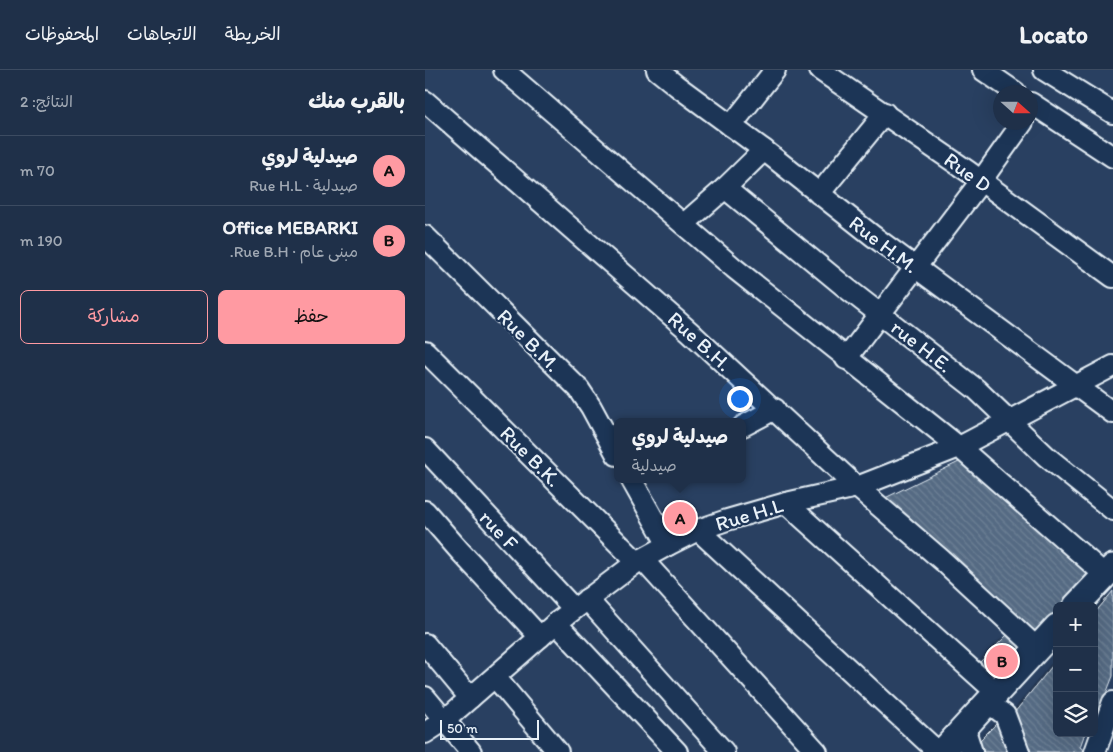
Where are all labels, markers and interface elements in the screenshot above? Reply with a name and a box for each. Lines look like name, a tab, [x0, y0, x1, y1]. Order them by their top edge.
text: Locato	[1019, 20, 1088, 49]
text: المحفوظات	[25, 23, 99, 45]
text: الاتجاهات	[127, 23, 197, 45]
text: الخريطة	[225, 23, 281, 45]
north arrow	[993, 85, 1038, 130]
text: بالقرب منك	[308, 88, 405, 113]
text: النتائج: 2	[20, 92, 73, 111]
text: صيدلية لروي	[262, 145, 358, 168]
street label: Rue D	[939, 147, 997, 197]
text: 70 m	[20, 161, 55, 180]
text: A	[384, 161, 394, 180]
text: صيدلية · Rue H.L	[249, 176, 358, 195]
street label: Rue H.M.	[844, 210, 924, 278]
text: Office MEBARKI	[223, 216, 358, 239]
text: 190 m	[20, 231, 63, 250]
text: B	[384, 231, 394, 250]
text: مبنى عام · Rue B.H.	[230, 242, 358, 261]
button: مشاركة	[20, 290, 208, 344]
button: حفظ	[218, 290, 405, 344]
street label: Rue B.M.	[492, 303, 566, 377]
street label: Rue B.H.	[663, 306, 737, 376]
street label: rue H.E.	[886, 314, 958, 378]
your location	[727, 386, 753, 412]
popup	[614, 418, 746, 483]
street label: Rue B.K.	[495, 420, 567, 492]
text: صيدلية لروي	[632, 425, 728, 448]
text: صيدلية	[632, 456, 677, 475]
street label: Rue H.L	[712, 492, 786, 536]
pin: A	[664, 499, 696, 537]
street label: rue F	[474, 505, 524, 555]
map controls	[1053, 602, 1098, 737]
button: +	[1053, 602, 1098, 647]
pin: B	[986, 642, 1018, 680]
button: −	[1053, 647, 1098, 692]
button: layers	[1053, 692, 1098, 737]
scale bar	[440, 717, 539, 740]
text: 50 m	[447, 720, 478, 737]

